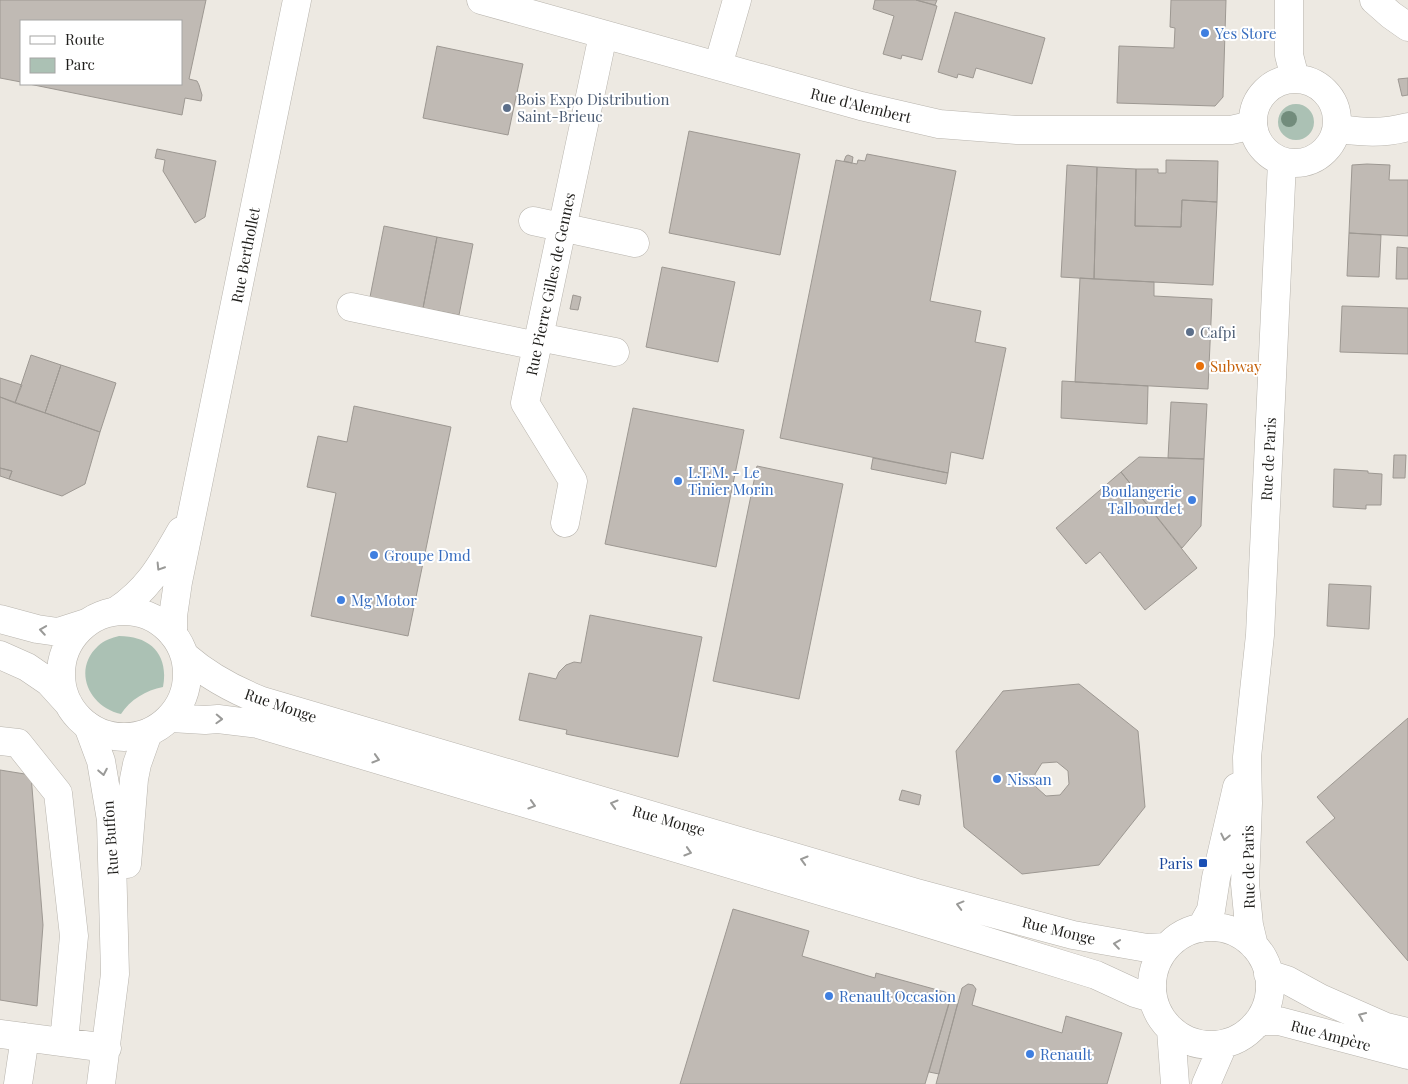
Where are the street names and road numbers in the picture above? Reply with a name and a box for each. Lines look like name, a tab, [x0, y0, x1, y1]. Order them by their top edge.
street label: Rue d'Alembert	[809, 83, 914, 127]
street label: Rue Pierre Gilles de Gennes	[521, 191, 579, 377]
street label: Rue Berthollet	[226, 205, 264, 304]
street label: Rue de Paris	[1256, 417, 1280, 501]
street label: Rue Monge	[242, 683, 320, 727]
street label: Rue Buffon	[97, 800, 123, 876]
street label: Rue Monge	[630, 800, 708, 840]
street label: Rue de Paris	[1237, 825, 1259, 909]
street label: Rue Monge	[1020, 911, 1098, 949]
street label: Rue Ampère	[1289, 1015, 1373, 1055]

